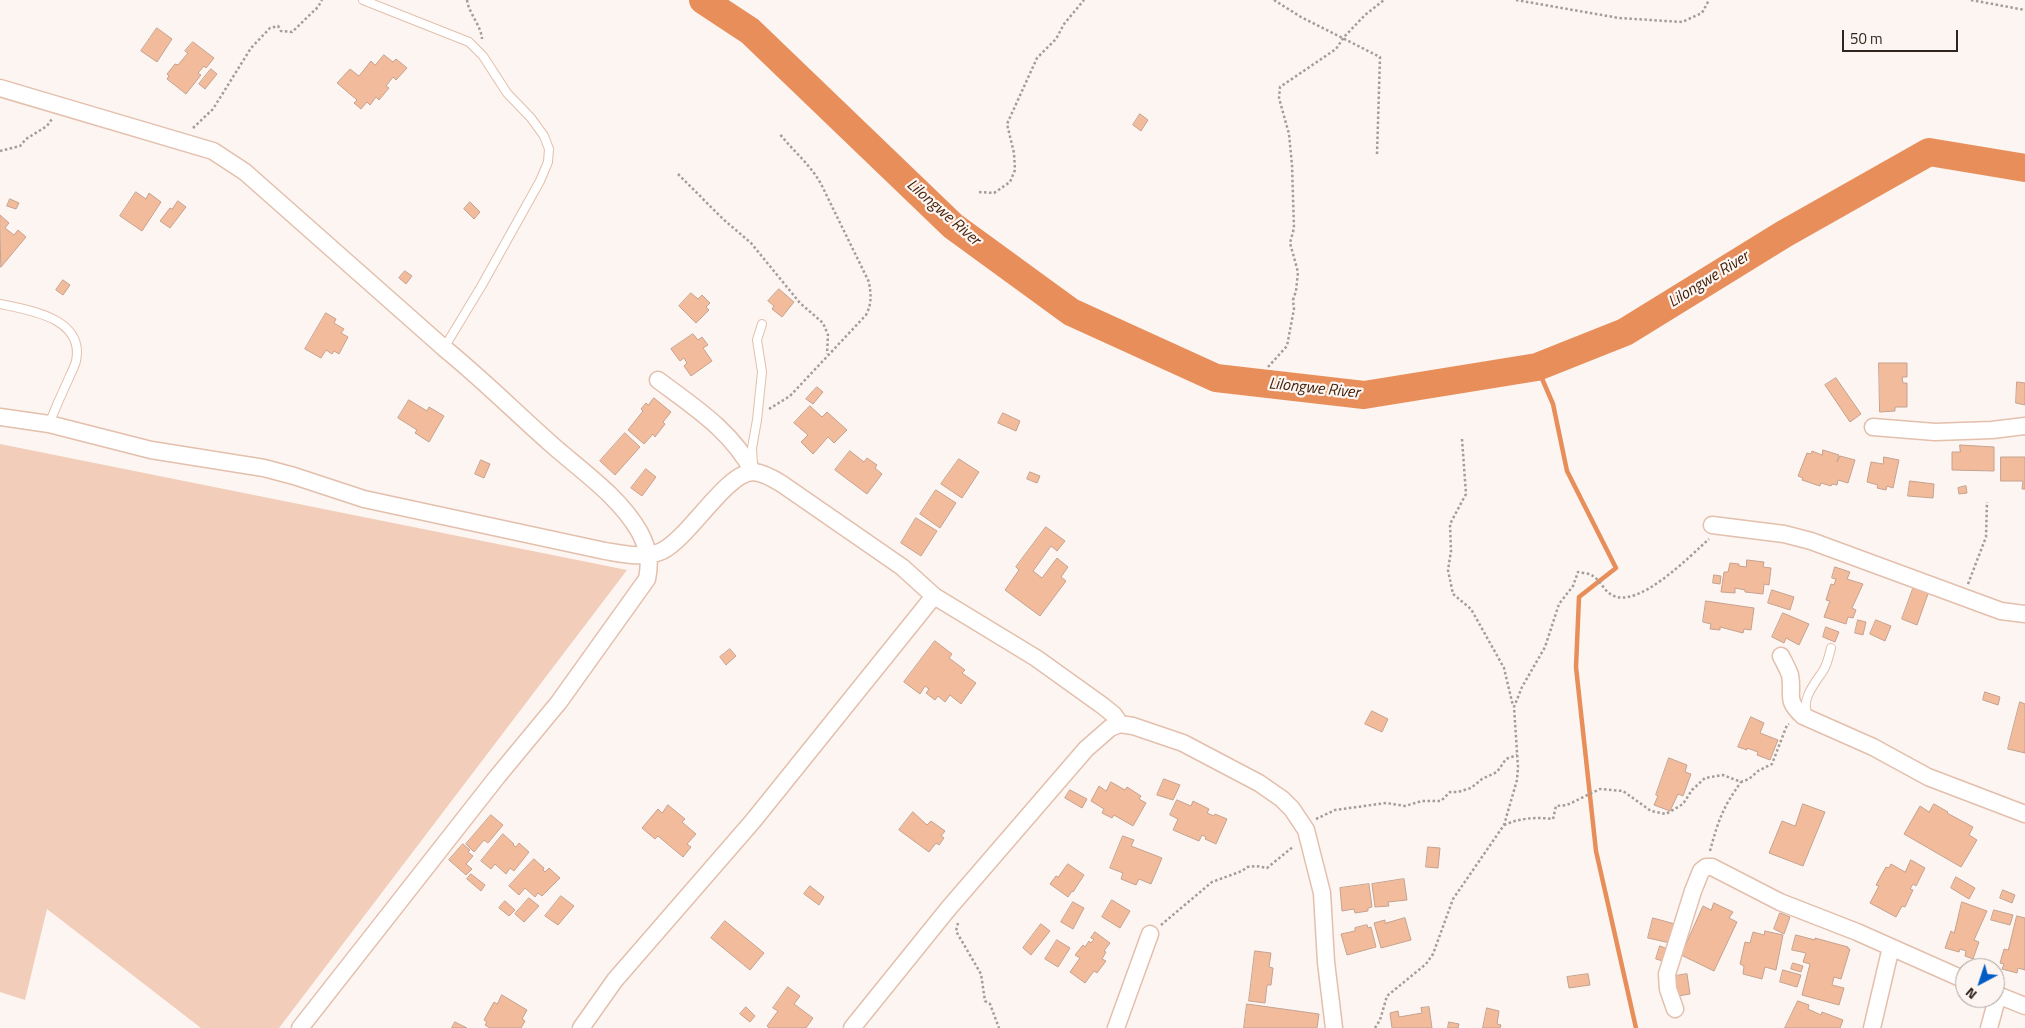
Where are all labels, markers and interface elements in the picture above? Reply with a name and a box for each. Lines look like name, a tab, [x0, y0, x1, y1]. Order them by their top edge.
scale bar	[1845, 20, 1961, 52]
text: 50 m	[1850, 27, 1883, 50]
water label: Lilongwe River	[902, 176, 984, 250]
water label: Lilongwe River	[1665, 248, 1753, 312]
water label: Lilongwe River	[1268, 375, 1360, 403]
north arrow	[1955, 958, 2005, 1008]
text: N	[1960, 983, 1981, 1005]

